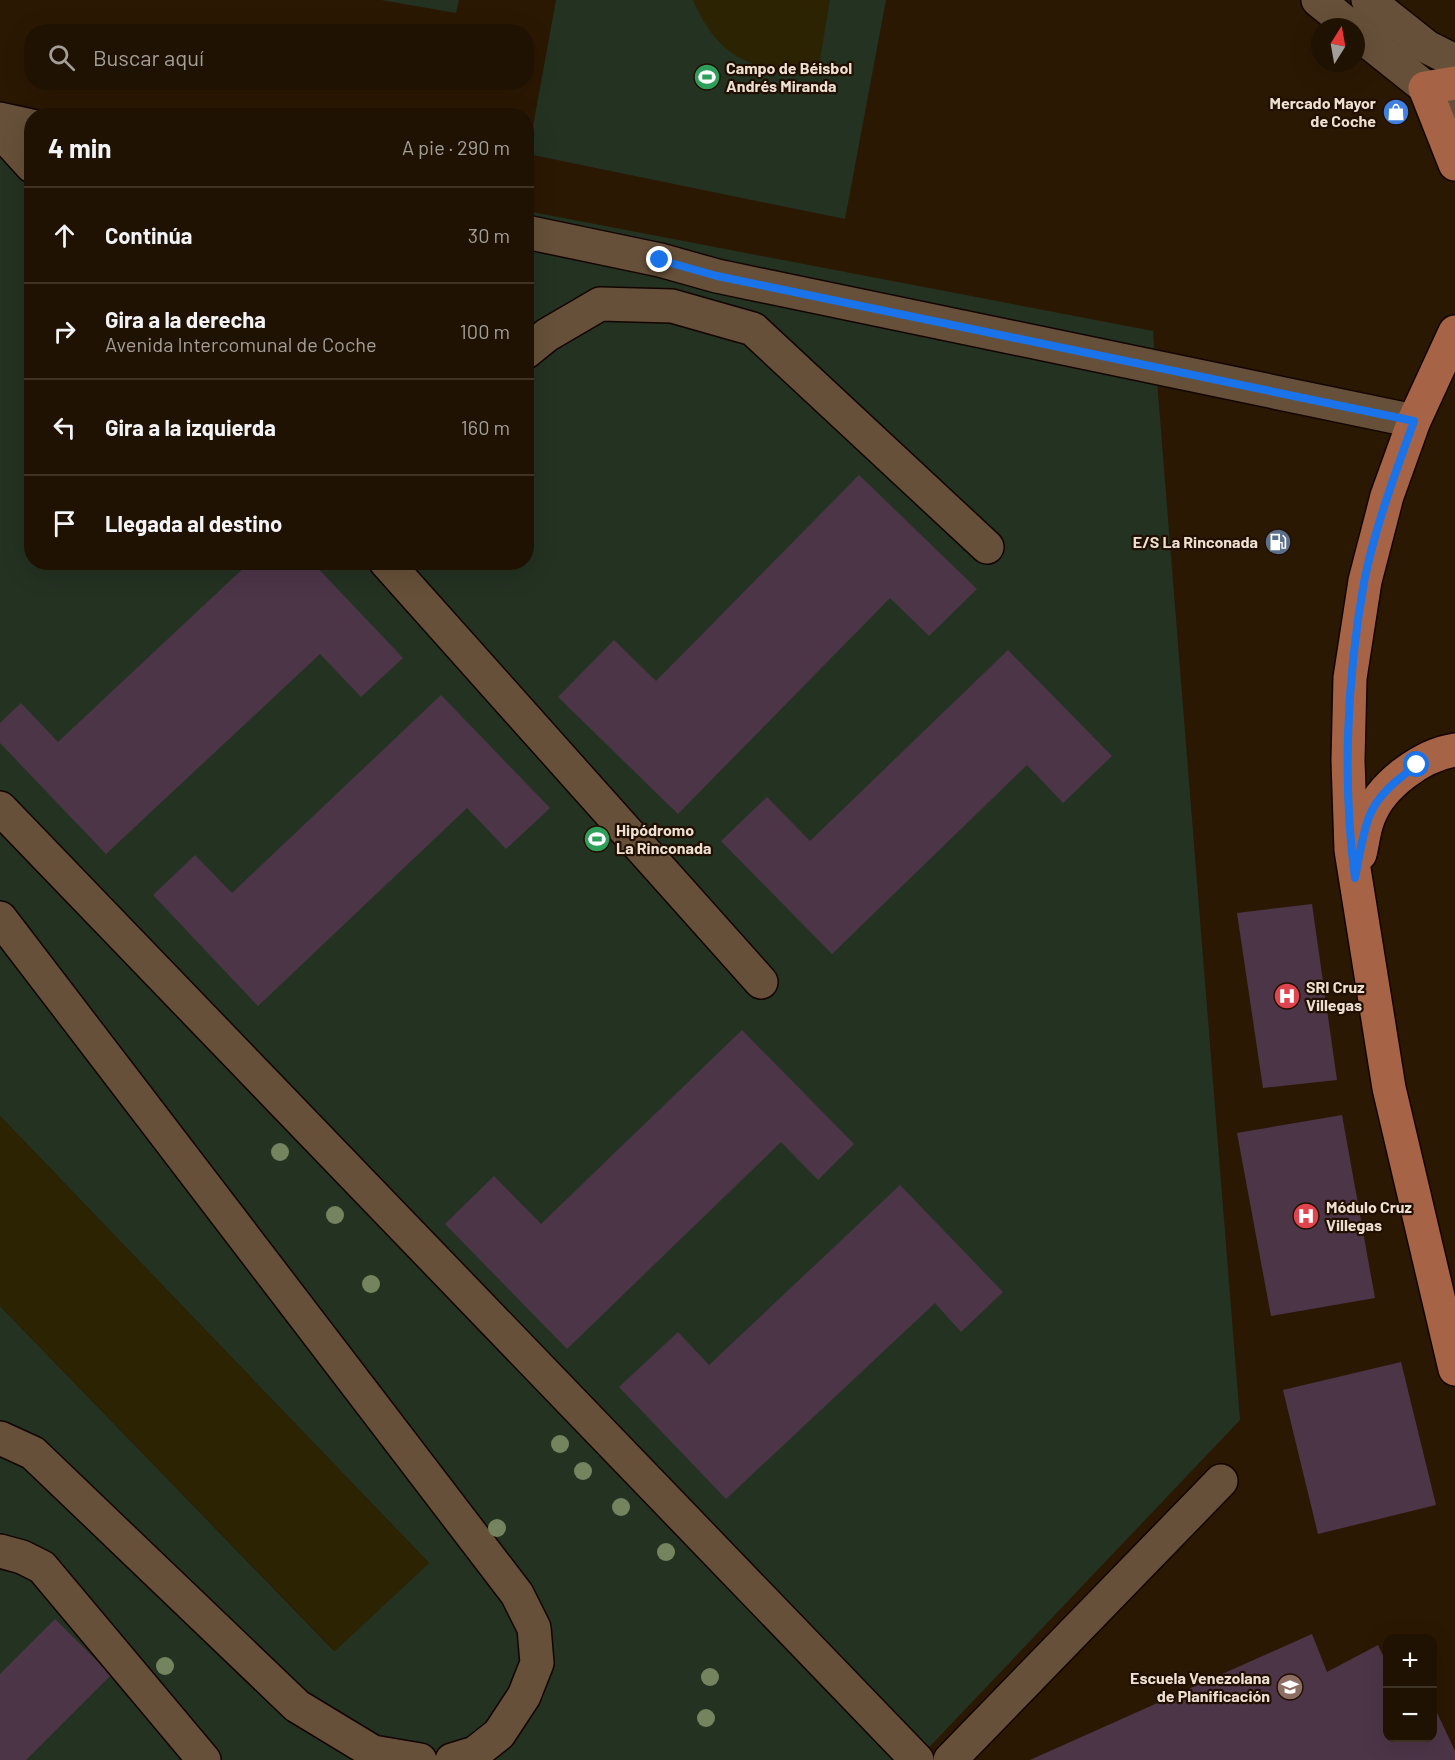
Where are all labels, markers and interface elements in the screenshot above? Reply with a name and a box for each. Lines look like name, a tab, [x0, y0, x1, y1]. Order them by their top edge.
north arrow	[1311, 18, 1365, 72]
search box	[24, 24, 534, 90]
icon: search	[45, 41, 78, 74]
text: Buscar aquí	[93, 44, 204, 70]
place label: Campo de Béisbol Andrés Miranda	[726, 58, 852, 95]
sports icon: Campo de Béisbol Andrés Miranda	[692, 62, 722, 92]
place label: Mercado Mayor de Coche	[1269, 93, 1376, 130]
shop icon: Mercado Mayor de Coche	[1381, 97, 1411, 127]
text: 4 min	[48, 132, 112, 163]
text: A pie · 290 m	[402, 135, 510, 159]
icon: ahead	[48, 219, 81, 252]
text: Continúa	[105, 222, 192, 248]
text: 30 m	[468, 223, 510, 247]
route end	[646, 246, 672, 272]
text: Gira a la derecha	[105, 306, 266, 332]
icon: right	[48, 315, 81, 348]
text: 100 m	[460, 319, 510, 343]
text: Avenida Intercomunal de Coche	[105, 332, 377, 356]
icon: left	[48, 411, 81, 444]
text: Gira a la izquierda	[105, 414, 276, 440]
text: 160 m	[461, 415, 510, 439]
icon: arrive	[48, 507, 81, 540]
text: Llegada al destino	[105, 510, 282, 536]
fuel station icon: E/S La Rinconada	[1263, 527, 1293, 557]
place label: E/S La Rinconada	[1133, 532, 1258, 551]
route start	[1403, 751, 1429, 777]
place label: Hipódromo La Rinconada	[616, 820, 712, 857]
sports icon: Hipódromo La Rinconada	[582, 824, 612, 854]
place label: SRI Cruz Villegas	[1306, 977, 1365, 1014]
hospital icon: SRI Cruz Villegas	[1272, 981, 1302, 1011]
place label: Módulo Cruz Villegas	[1326, 1197, 1412, 1234]
hospital icon: Módulo Cruz Villegas	[1291, 1201, 1321, 1231]
map controls	[1383, 1634, 1437, 1742]
button: +	[1383, 1634, 1437, 1688]
place label: Escuela Venezolana de Planificación	[1130, 1668, 1270, 1705]
school or university icon: Escuela Venezolana de Planificación	[1275, 1672, 1305, 1702]
button: −	[1383, 1688, 1437, 1742]

